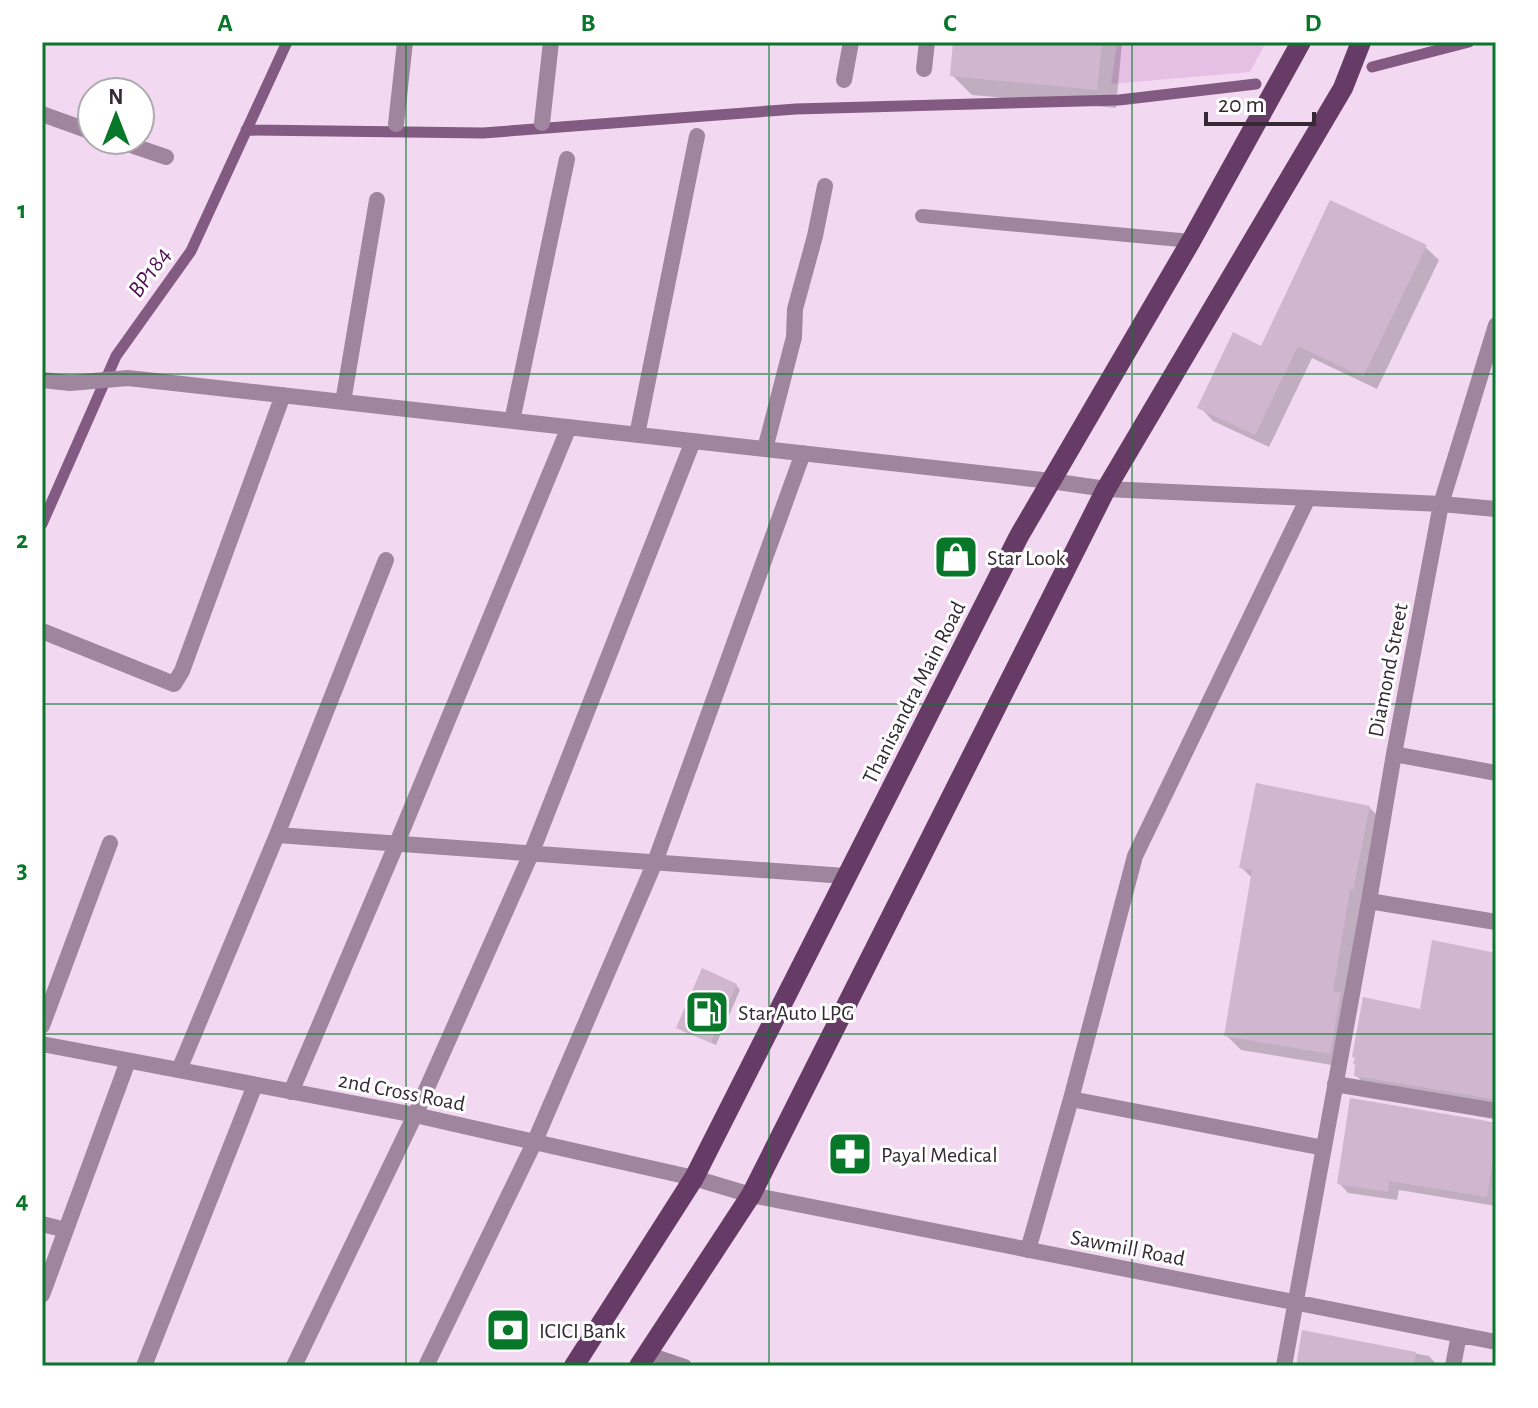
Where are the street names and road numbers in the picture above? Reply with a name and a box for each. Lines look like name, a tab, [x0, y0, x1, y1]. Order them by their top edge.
street label: Thanisandra Main Road	[858, 598, 969, 787]
street label: Diamond Street	[1364, 601, 1412, 739]
street label: 2nd Cross Road	[336, 1069, 467, 1115]
street label: Sawmill Road	[1069, 1226, 1187, 1270]

